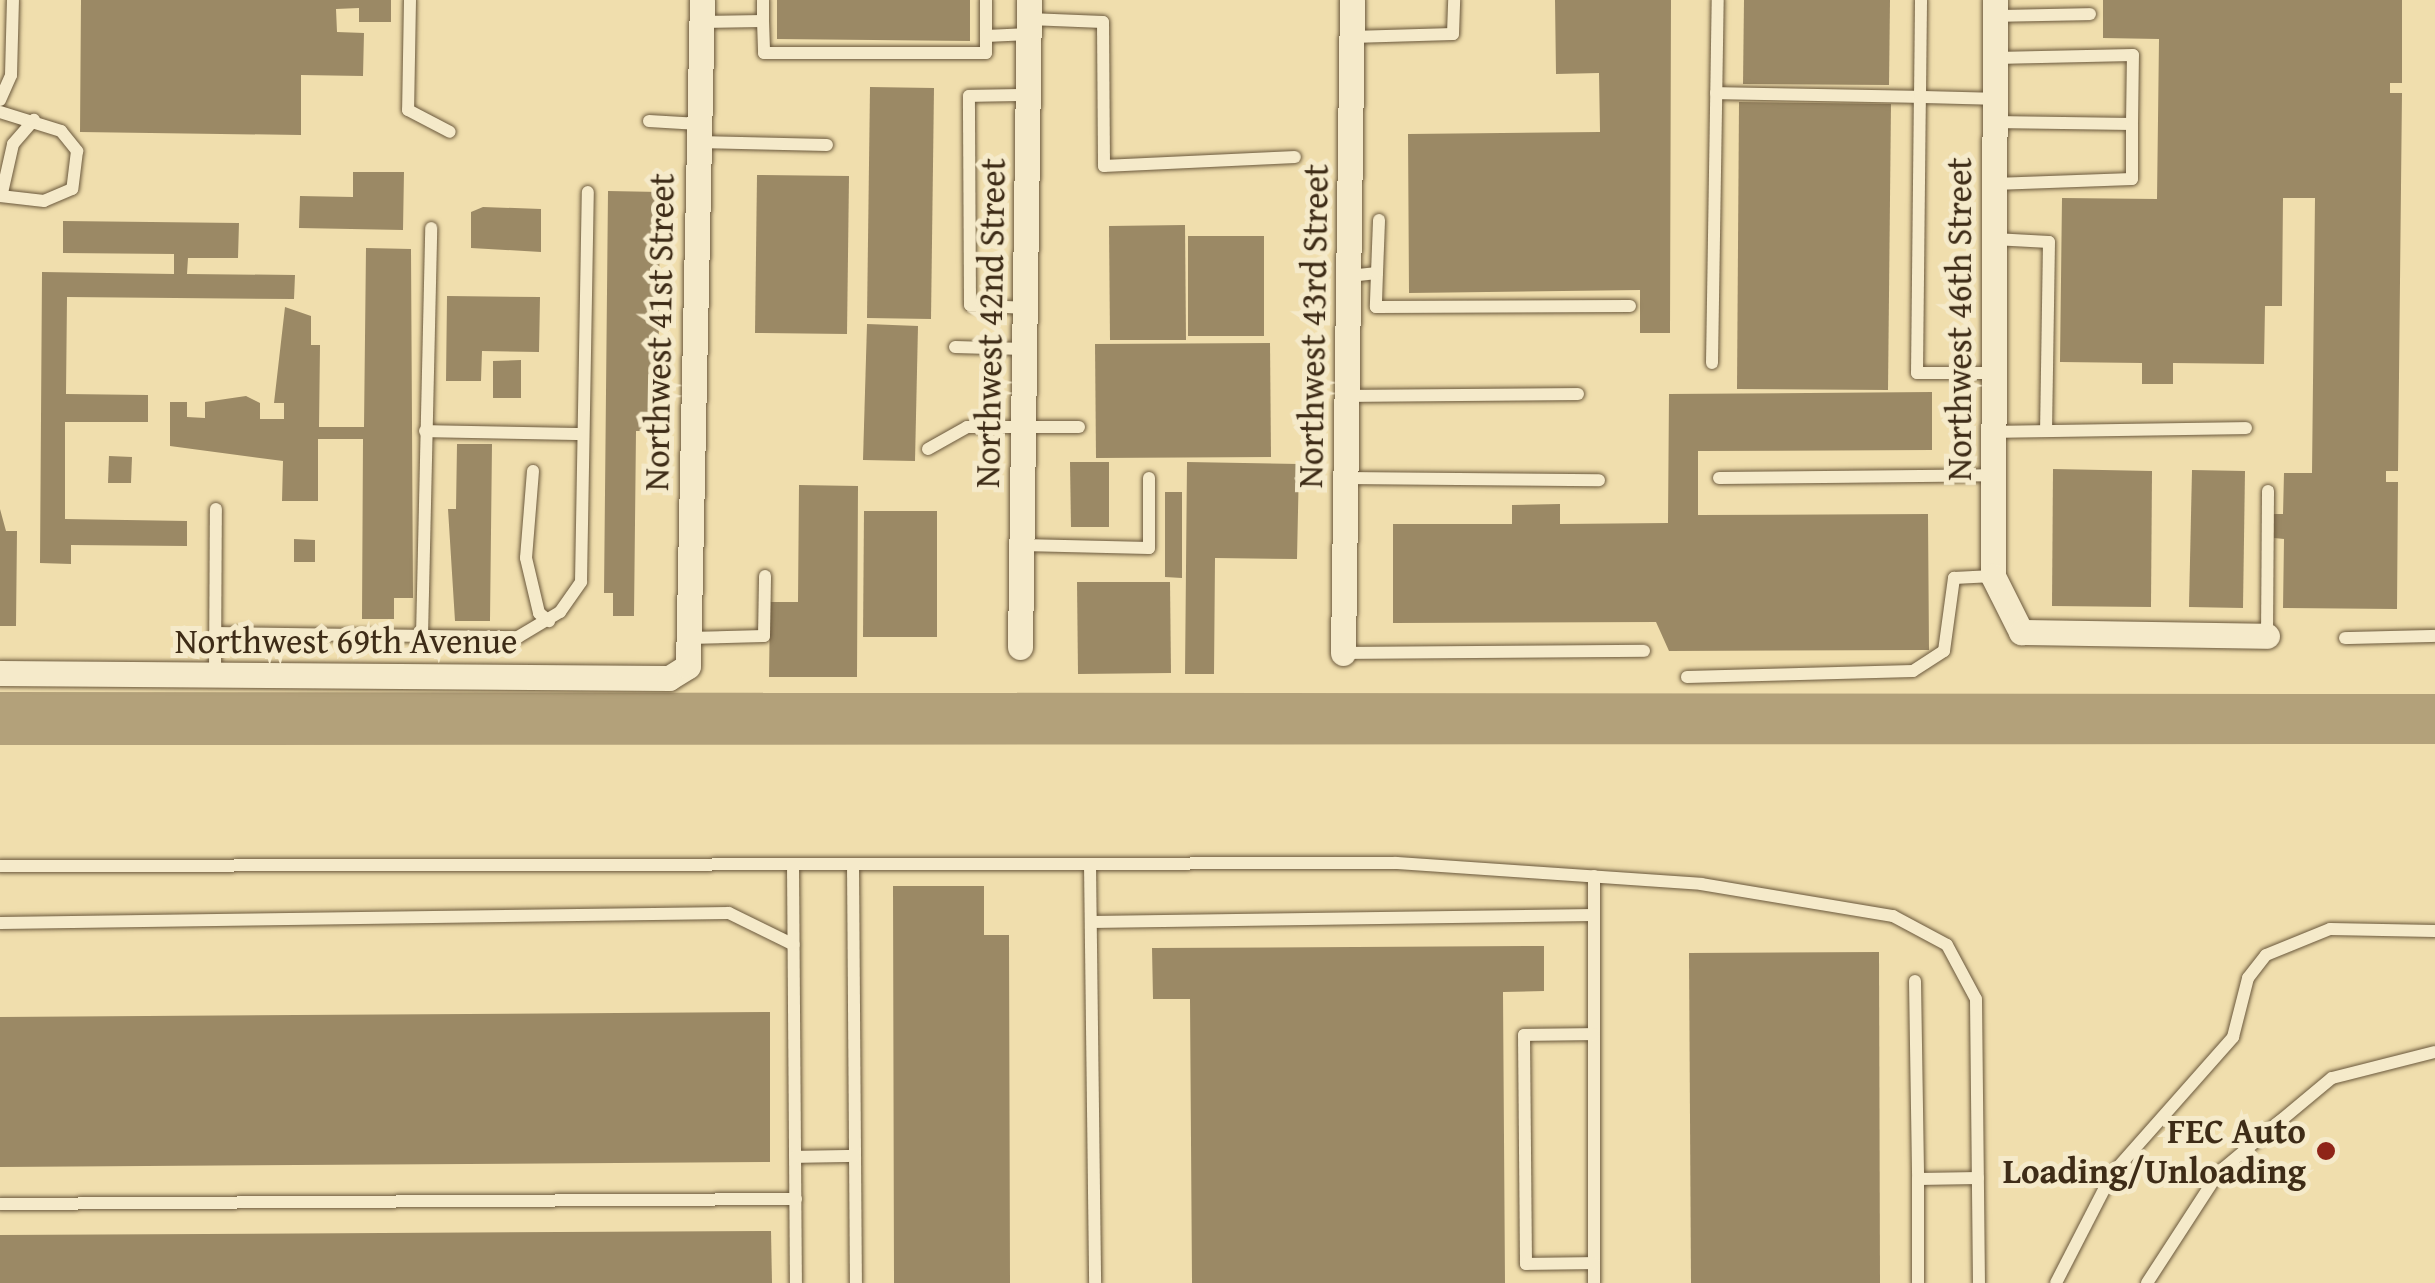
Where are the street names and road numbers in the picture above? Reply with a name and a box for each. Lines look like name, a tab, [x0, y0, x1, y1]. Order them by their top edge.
street label: Northwest 46th Street	[1938, 157, 1980, 481]
street label: Northwest 42nd Street	[966, 158, 1014, 488]
street label: Northwest 43rd Street	[1289, 163, 1337, 489]
street label: Northwest 41st Street	[635, 173, 683, 491]
street label: Northwest 69th Avenue	[175, 620, 517, 662]

